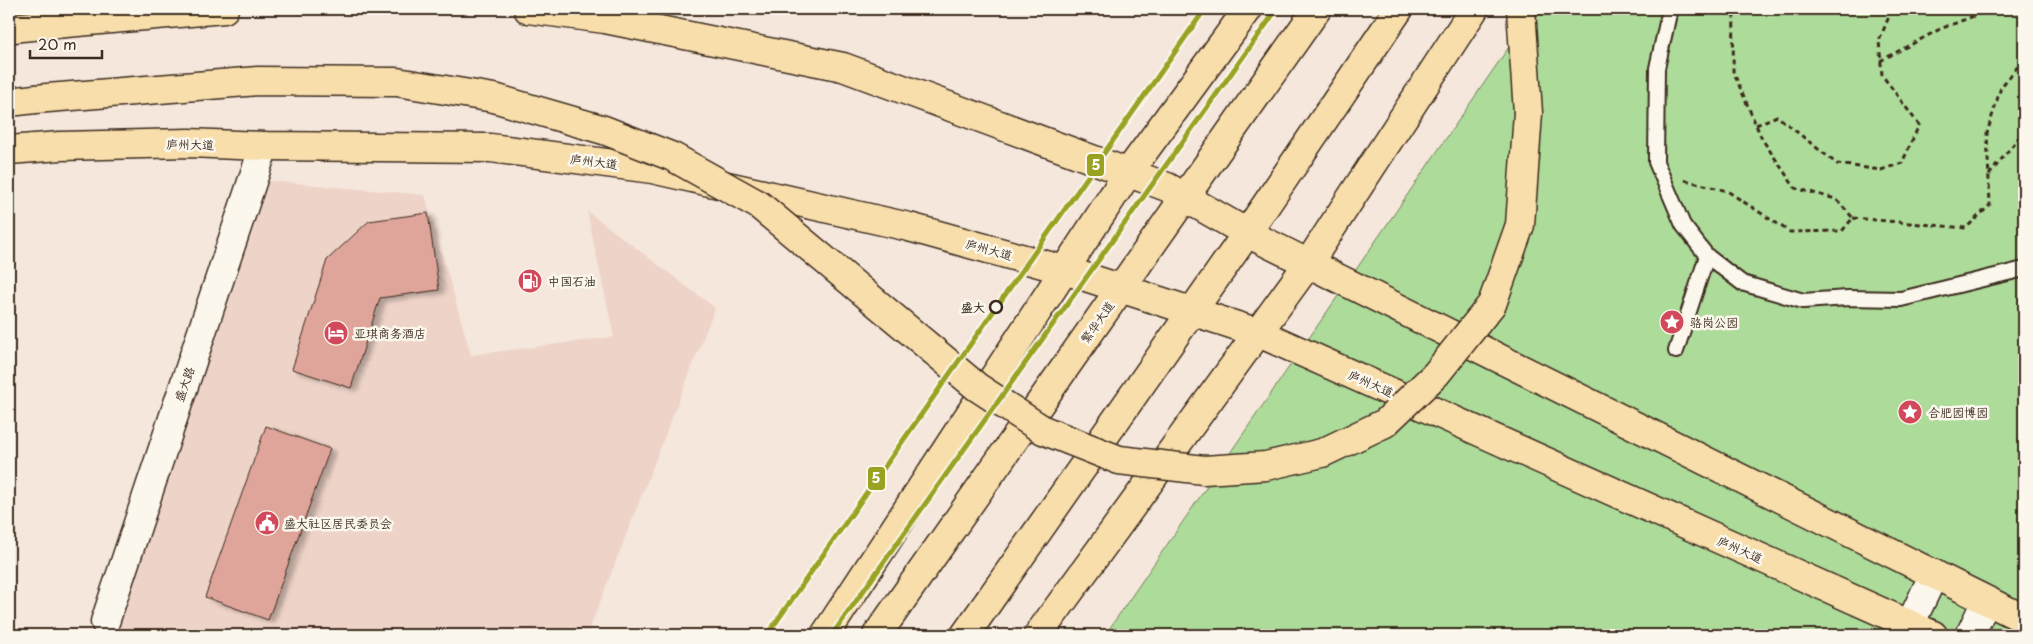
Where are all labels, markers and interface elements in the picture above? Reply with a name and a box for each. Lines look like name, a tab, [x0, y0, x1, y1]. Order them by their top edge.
scale bar	[30, 28, 102, 60]
text: 20 m	[38, 32, 77, 55]
street label: 庐州大道	[166, 135, 214, 153]
street label: 庐州大道	[569, 149, 619, 173]
line badge: 5	[1086, 153, 1105, 177]
text: 5	[1092, 154, 1101, 175]
street label: 庐州大道	[963, 234, 1015, 264]
fuel station icon: 中国石油	[517, 268, 543, 294]
place label: 中国石油	[548, 272, 596, 290]
street label: 繁华大道	[1076, 297, 1118, 347]
place label: 盛大	[961, 298, 985, 316]
marker: 盛大	[989, 300, 1003, 314]
place icon: 骆岗公园	[1659, 309, 1685, 335]
place label: 骆岗公园	[1690, 313, 1738, 331]
hotel icon: 亚琪商务酒店	[323, 320, 349, 346]
place label: 亚琪商务酒店	[354, 324, 426, 342]
street label: 盛大路	[170, 364, 198, 404]
street label: 庐州大道	[1345, 365, 1397, 401]
place icon: 合肥园博园	[1897, 399, 1923, 425]
place label: 合肥园博园	[1928, 403, 1988, 421]
line badge: 5	[867, 466, 886, 491]
text: 5	[872, 467, 881, 488]
public building icon: 盛大社区居民委员会	[254, 510, 280, 536]
place label: 盛大社区居民委员会	[284, 514, 392, 532]
street label: 庐州大道	[1714, 531, 1766, 567]

